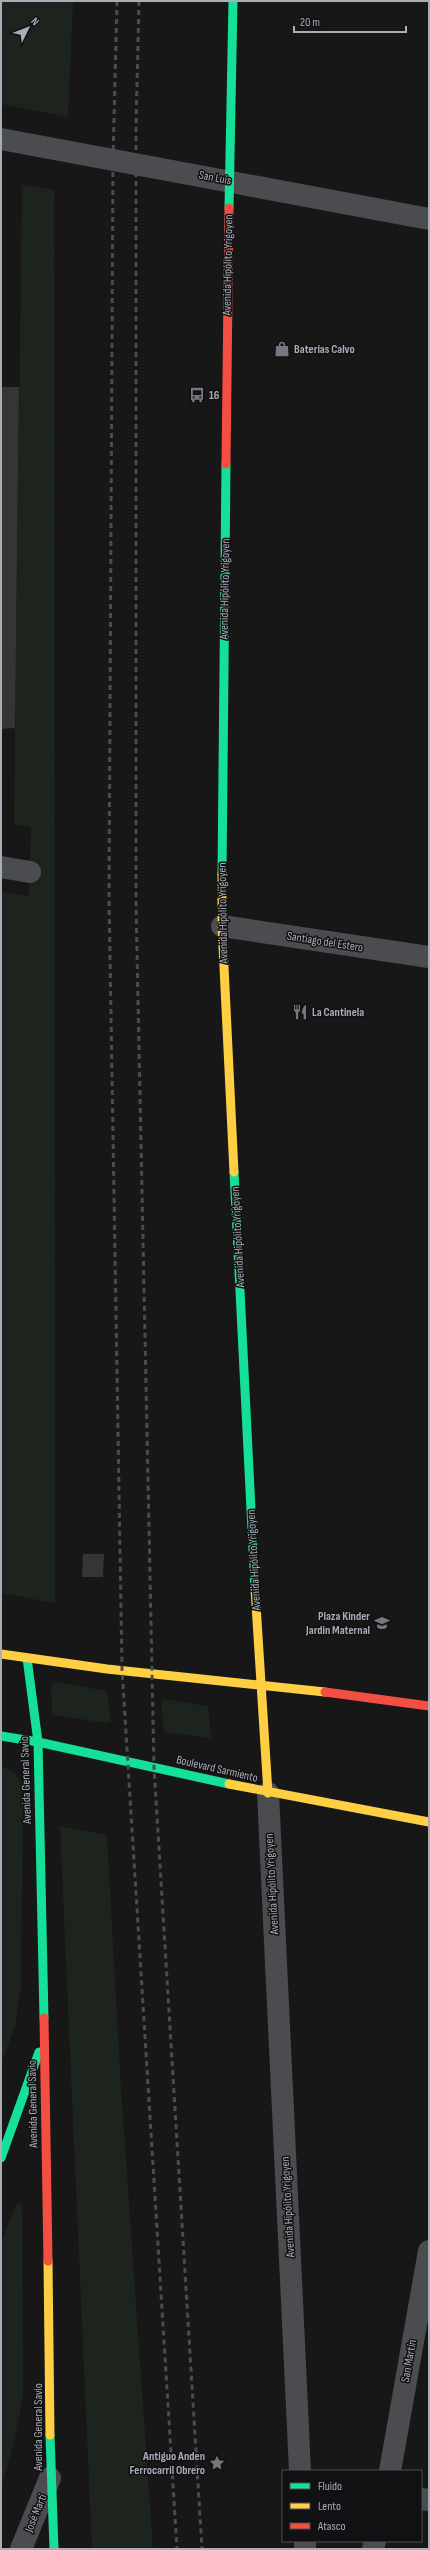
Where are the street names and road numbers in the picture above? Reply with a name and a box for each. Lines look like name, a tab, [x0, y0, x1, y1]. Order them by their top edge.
street label: San Luis	[197, 168, 233, 188]
street label: Avenida Hipólito Yrigoyen	[220, 214, 236, 317]
street label: Avenida Hipólito Yrigoyen	[217, 538, 233, 641]
street label: Avenida Hipólito Yrigoyen	[215, 862, 231, 965]
street label: Santiago del Estero	[286, 929, 364, 955]
street label: Avenida Hipólito Yrigoyen	[228, 1186, 248, 1289]
street label: Avenida Hipólito Yrigoyen	[244, 1509, 264, 1612]
street label: Avenida General Savio	[17, 1736, 35, 1825]
street label: Boulevard Sarmiento	[175, 1752, 259, 1786]
street label: Avenida Hipólito Yrigoyen	[262, 1833, 282, 1936]
street label: Avenida General Savio	[25, 2060, 41, 2149]
street label: Avenida Hipólito Yrigoyen	[278, 2156, 298, 2259]
street label: San Martín	[398, 2338, 420, 2384]
street label: Avenida General Savio	[31, 2383, 46, 2472]
street label: José Marti	[21, 2492, 50, 2535]

